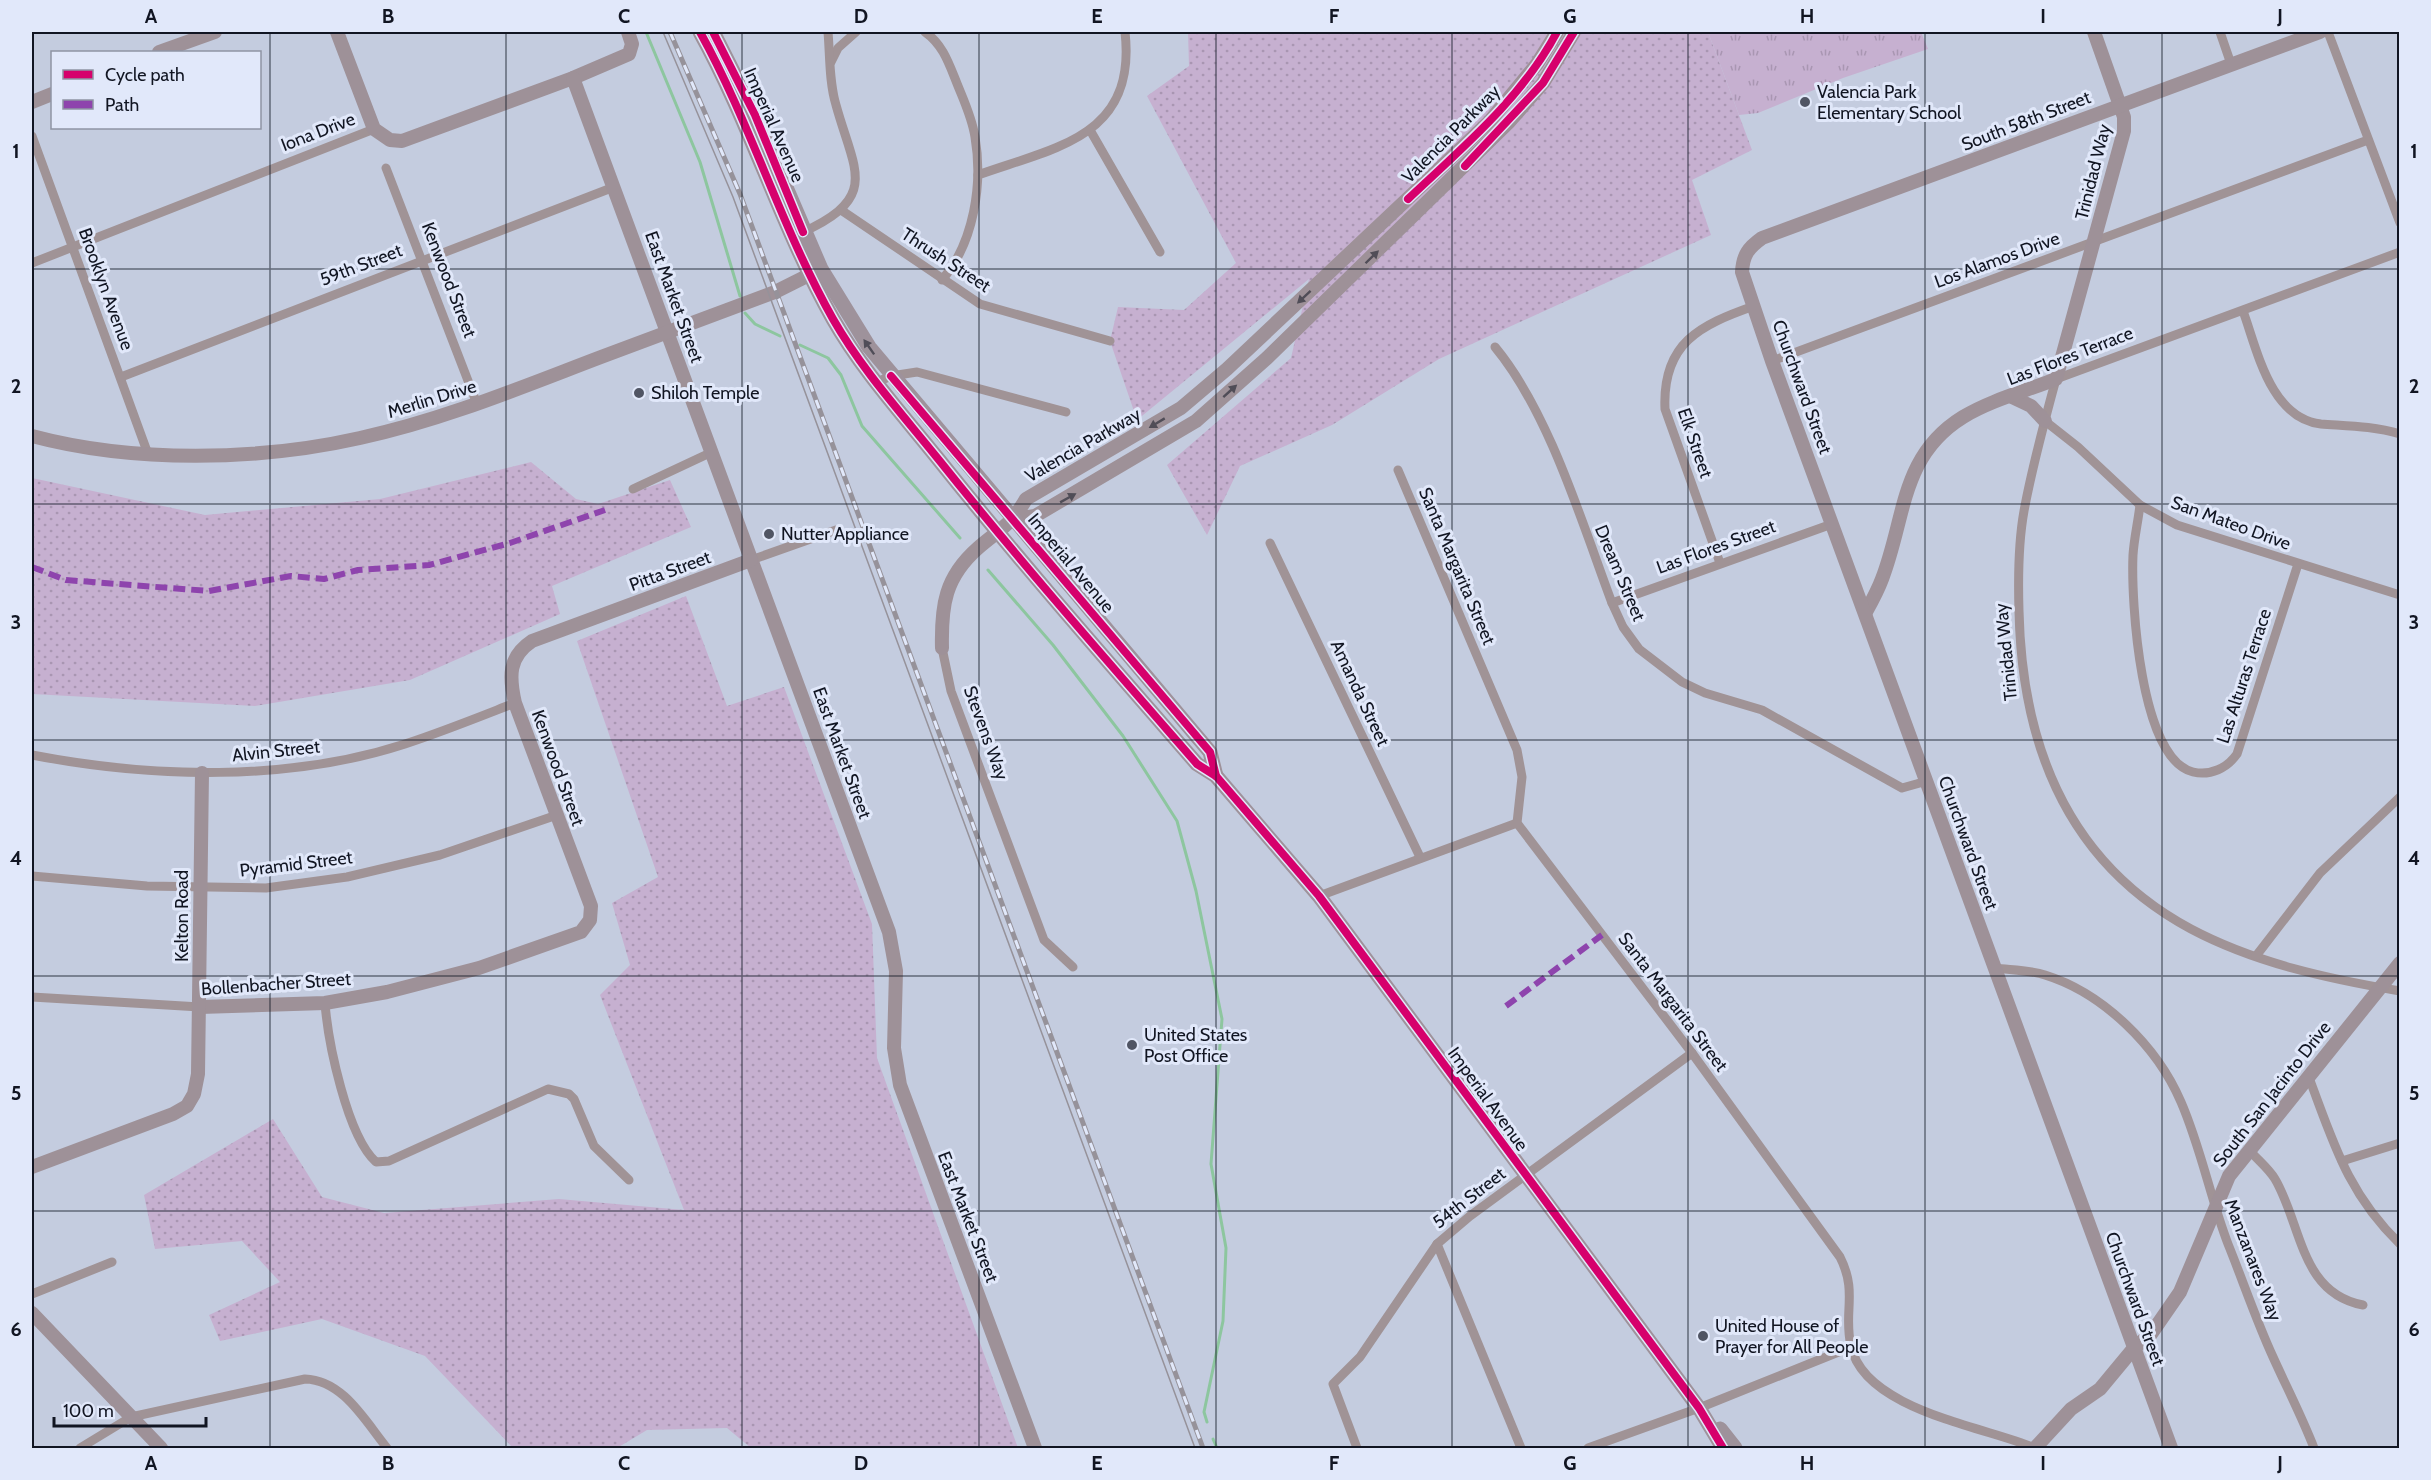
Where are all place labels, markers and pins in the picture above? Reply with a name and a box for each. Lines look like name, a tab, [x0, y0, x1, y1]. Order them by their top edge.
place label: Valencia Park Elementary School	[1817, 81, 1962, 124]
marker: Valencia Park Elementary School	[1798, 95, 1812, 109]
place label: Shiloh Temple	[651, 382, 759, 404]
marker: Shiloh Temple	[632, 386, 646, 400]
place label: Nutter Appliance	[781, 523, 909, 545]
marker: Nutter Appliance	[762, 527, 776, 541]
place label: United States Post Office	[1144, 1024, 1247, 1067]
marker: United States Post Office	[1125, 1038, 1139, 1052]
place label: United House of Prayer for All People	[1715, 1315, 1868, 1358]
marker: United House of Prayer for All People	[1696, 1329, 1710, 1343]

